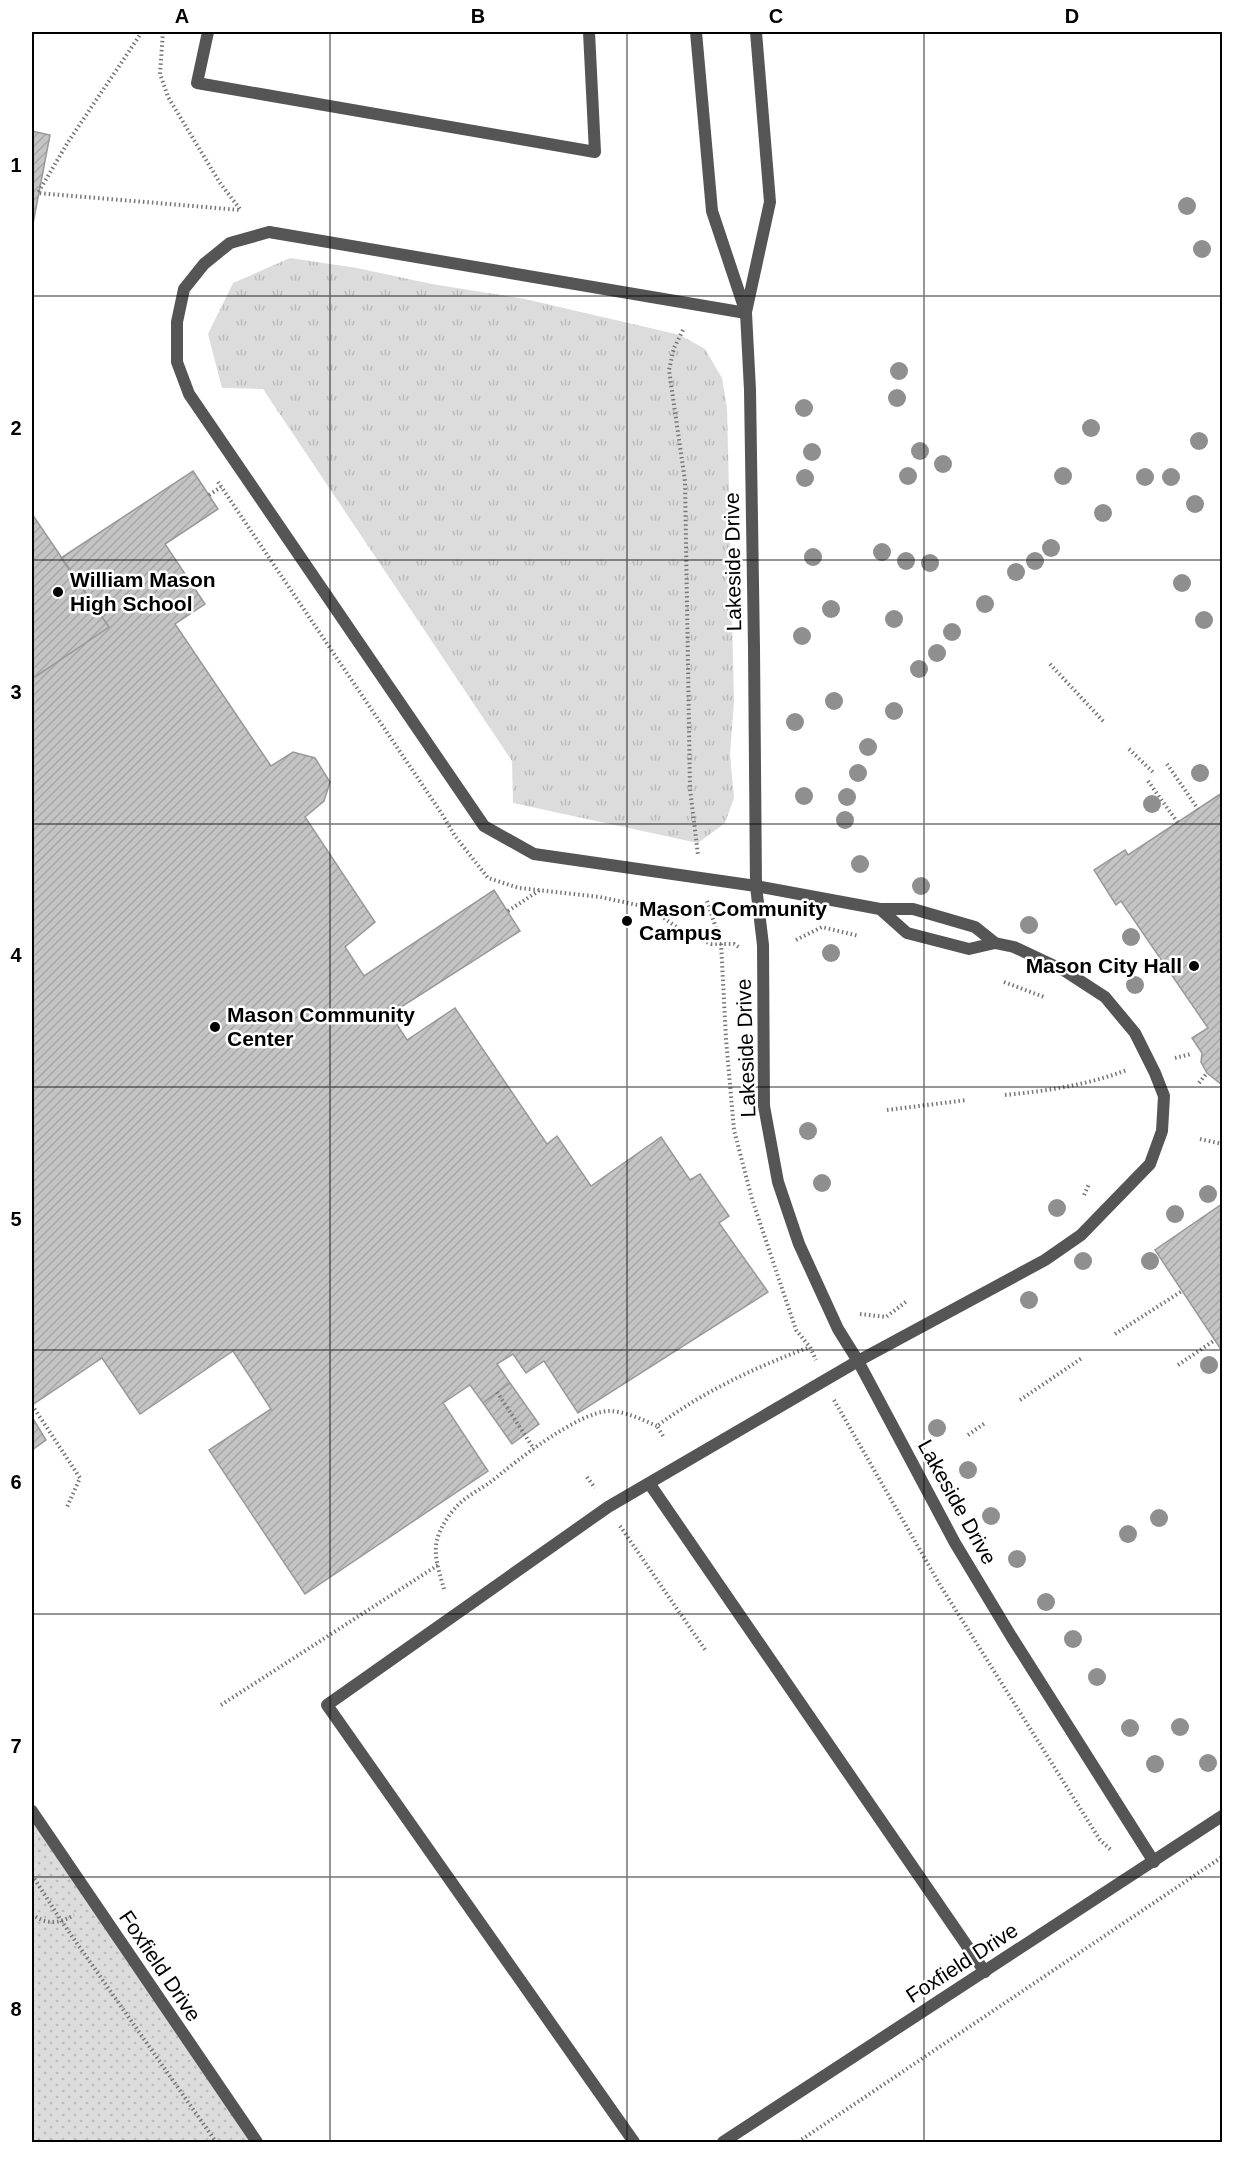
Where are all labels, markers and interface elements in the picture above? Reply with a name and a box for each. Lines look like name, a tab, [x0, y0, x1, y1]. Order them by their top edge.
text: A	[175, 5, 189, 27]
text: B	[471, 5, 485, 27]
text: C	[769, 5, 783, 27]
text: D	[1065, 5, 1079, 27]
text: 1	[10, 154, 22, 176]
text: 2	[10, 417, 22, 439]
street label: Lakeside Drive	[720, 492, 745, 632]
place label: William Mason High School	[70, 568, 216, 615]
marker: William Mason High School	[51, 585, 65, 599]
text: 3	[10, 681, 22, 703]
place label: Mason Community Campus	[639, 897, 827, 944]
marker: Mason Community Campus	[620, 914, 634, 928]
text: 4	[10, 944, 22, 966]
place label: Mason City Hall	[1026, 954, 1182, 977]
marker: Mason City Hall	[1187, 959, 1201, 973]
street label: Lakeside Drive	[732, 978, 759, 1118]
place label: Mason Community Center	[227, 1003, 415, 1050]
marker: Mason Community Center	[208, 1020, 222, 1034]
text: 5	[10, 1208, 22, 1230]
street label: Lakeside Drive	[914, 1435, 1001, 1568]
text: 6	[10, 1471, 22, 1493]
text: 7	[10, 1735, 22, 1757]
street label: Foxfield Drive	[115, 1906, 206, 2025]
street label: Foxfield Drive	[902, 1918, 1022, 2007]
text: 8	[10, 1998, 22, 2020]

